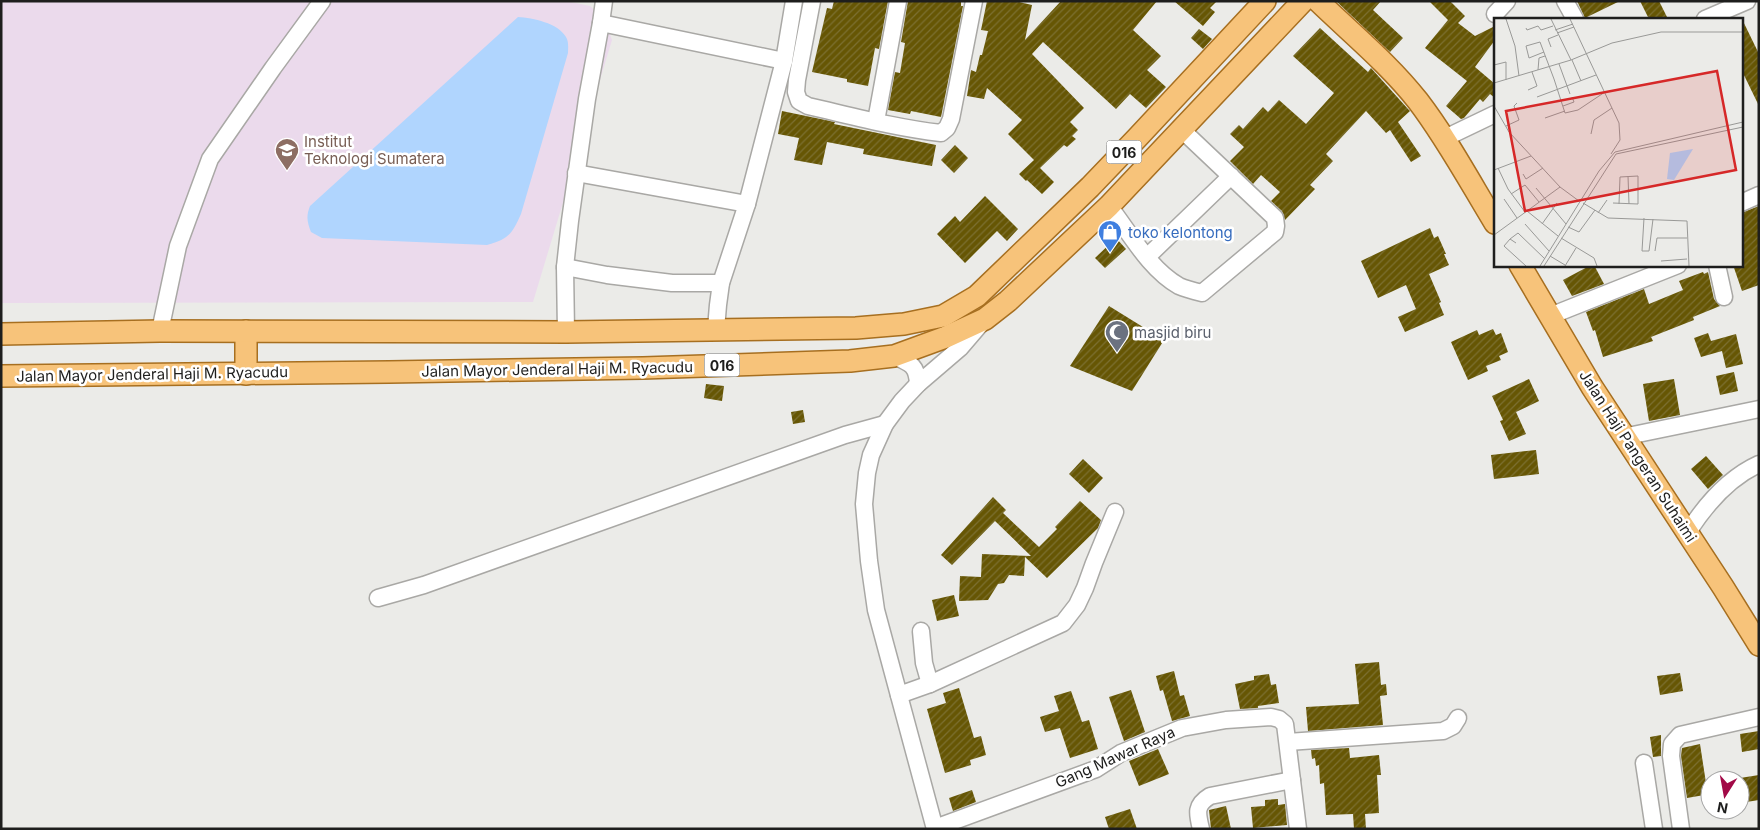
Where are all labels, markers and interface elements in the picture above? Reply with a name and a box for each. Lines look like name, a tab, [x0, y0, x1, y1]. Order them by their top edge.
inset map	[1494, 18, 1742, 266]
place label: Institut Teknologi Sumatera	[304, 132, 445, 168]
school or university icon: Institut Teknologi Sumatera	[274, 137, 300, 171]
road number: 016	[1106, 140, 1142, 163]
shop icon: toko kelontong	[1097, 219, 1123, 253]
place label: toko kelontong	[1128, 223, 1233, 242]
mosque icon: masjid biru	[1104, 319, 1130, 353]
place label: masjid biru	[1134, 323, 1211, 342]
road number: 016	[704, 354, 740, 376]
street label: Jalan Mayor Jenderal Haji M. Ryacudu	[421, 357, 693, 381]
street label: Jalan Mayor Jenderal Haji M. Ryacudu	[16, 362, 288, 386]
street label: Jalan Haji Pangeran Suhaimi	[1575, 366, 1701, 546]
street label: Gang Mawar Raya	[1052, 722, 1178, 792]
north arrow	[1700, 770, 1750, 820]
text: N	[1716, 799, 1729, 818]

